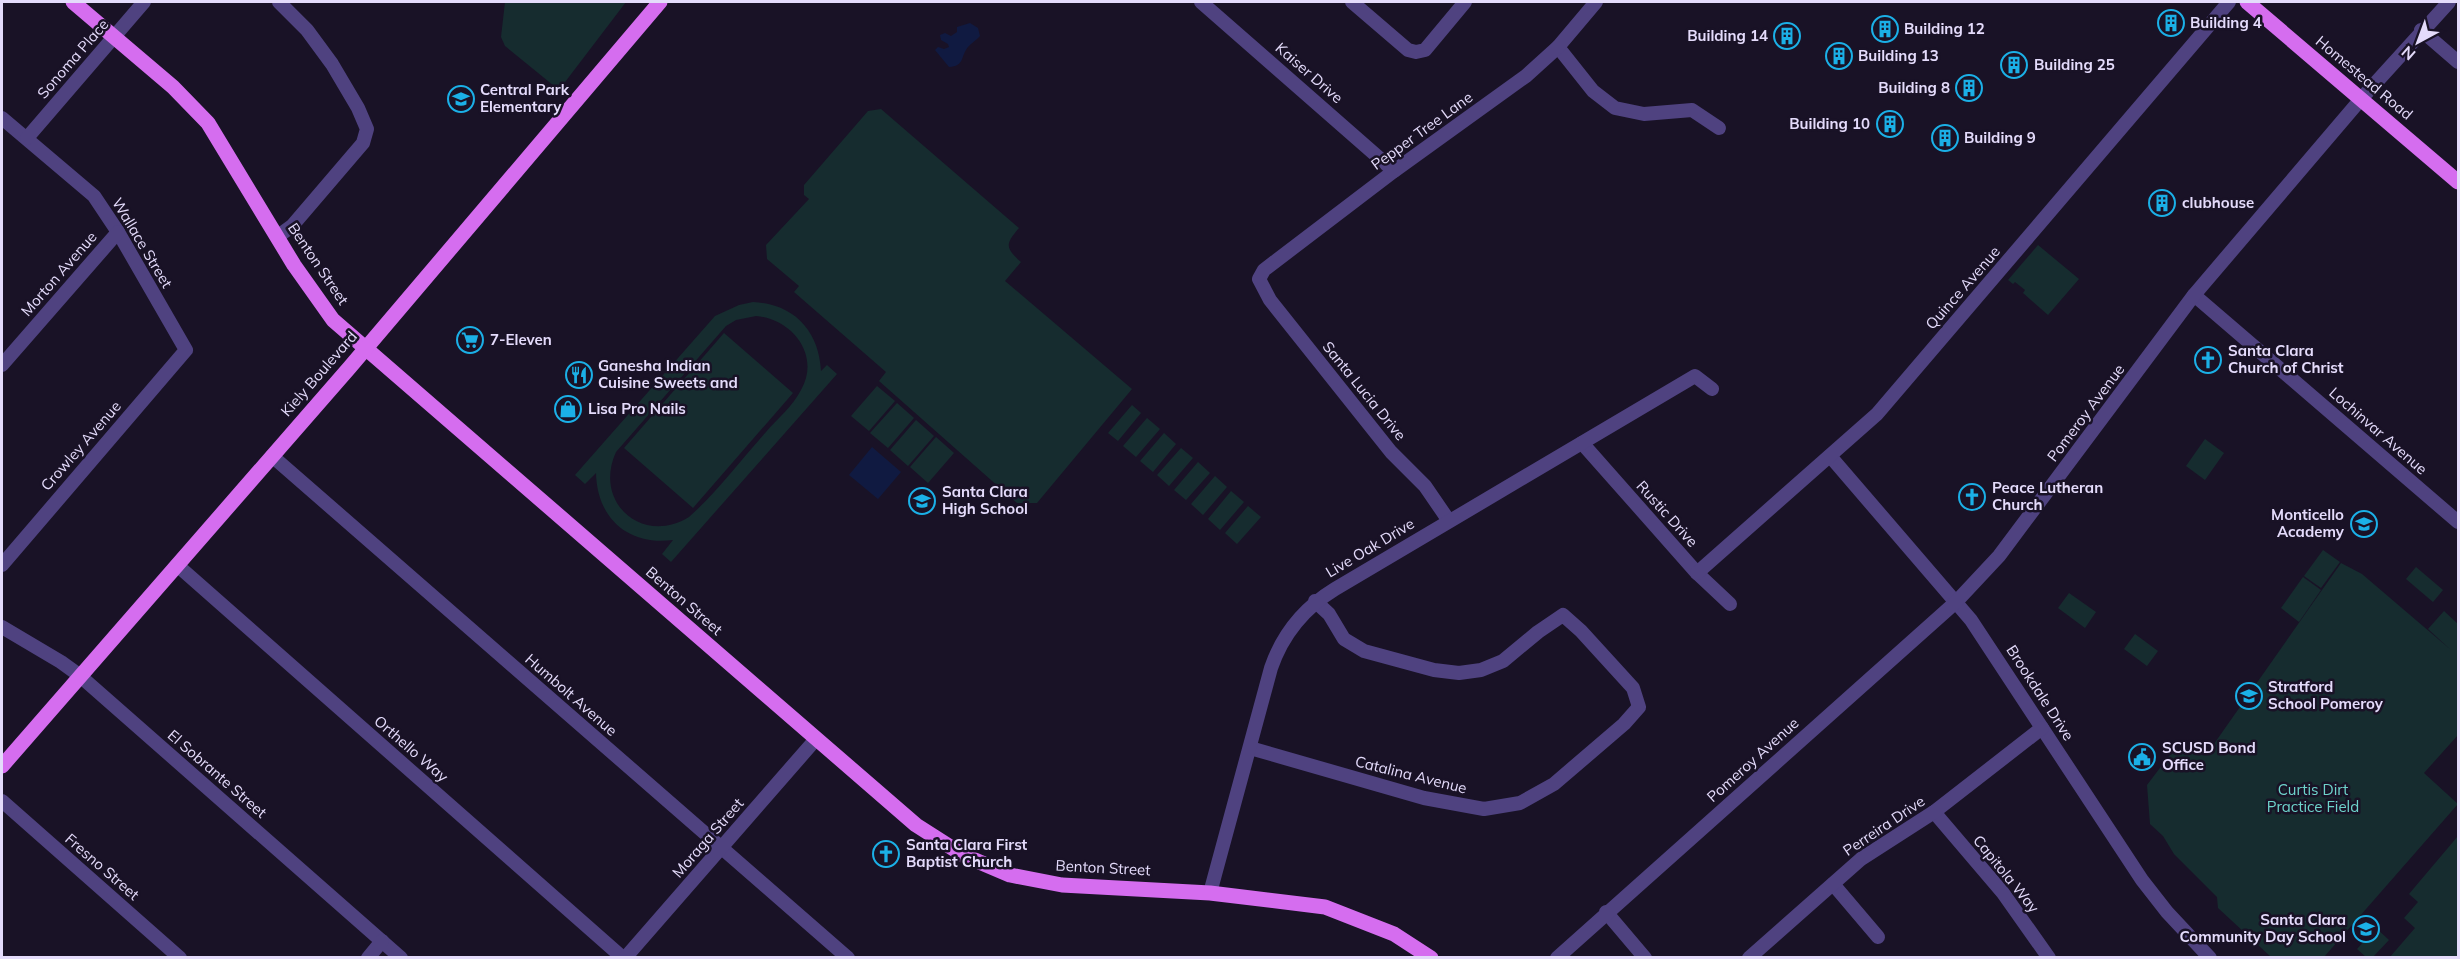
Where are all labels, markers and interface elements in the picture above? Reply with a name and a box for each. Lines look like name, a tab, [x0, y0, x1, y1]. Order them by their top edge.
building icon: Building 4	[2156, 8, 2186, 38]
north arrow	[2388, 12, 2448, 72]
place label: Building 4	[2190, 13, 2262, 32]
building icon: Building 12	[1870, 14, 1900, 44]
street label: Sonoma Place	[33, 15, 112, 102]
place label: Building 12	[1904, 19, 1985, 38]
building icon: Building 14	[1772, 21, 1802, 51]
place label: Building 14	[1687, 26, 1768, 45]
street label: Homestead Road	[2312, 32, 2417, 124]
street label: Kaiser Drive	[1272, 38, 1347, 107]
building icon: Building 13	[1824, 41, 1854, 71]
text: N	[2397, 42, 2419, 65]
place label: Building 13	[1858, 46, 1939, 65]
building icon: Building 25	[1999, 50, 2029, 80]
place label: Building 25	[2034, 55, 2115, 74]
building icon: Building 8	[1954, 73, 1984, 103]
place label: Building 8	[1878, 78, 1950, 97]
place label: Central Park Elementary	[480, 80, 570, 116]
school or university icon: Central Park Elementary	[446, 84, 476, 114]
street label: Pepper Tree Lane	[1367, 87, 1476, 174]
building icon: Building 10	[1875, 109, 1905, 139]
place label: Building 10	[1789, 114, 1870, 133]
building icon: Building 9	[1930, 123, 1960, 153]
place label: Building 9	[1964, 128, 2036, 147]
building icon: clubhouse	[2147, 188, 2177, 218]
place label: clubhouse	[2182, 193, 2254, 212]
street label: Wallace Street	[108, 194, 177, 291]
street label: Benton Street	[284, 219, 353, 308]
street label: Morton Avenue	[17, 227, 101, 320]
street label: Quince Avenue	[1921, 242, 2004, 333]
supermarket icon: 7-Eleven	[455, 325, 485, 355]
street label: Kiely Boulevard	[276, 327, 361, 420]
place label: 7-Eleven	[490, 330, 552, 349]
street label: Santa Lucia Drive	[1319, 337, 1410, 444]
place label: Santa Clara Church of Christ	[2228, 341, 2344, 377]
church icon: Santa Clara Church of Christ	[2193, 345, 2223, 375]
place label: Ganesha Indian Cuisine Sweets and	[598, 356, 738, 392]
restaurant icon: Ganesha Indian Cuisine Sweets and	[564, 360, 594, 390]
street label: Pomeroy Avenue	[2043, 360, 2128, 465]
street label: Lochinvar Avenue	[2325, 383, 2431, 478]
shop icon: Lisa Pro Nails	[553, 394, 583, 424]
street label: Crowley Avenue	[36, 397, 125, 494]
place label: Lisa Pro Nails	[588, 399, 686, 418]
street label: Rustic Drive	[1633, 477, 1702, 551]
place label: Peace Lutheran Church	[1992, 478, 2103, 514]
place label: Santa Clara High School	[942, 482, 1028, 518]
church icon: Peace Lutheran Church	[1957, 482, 1987, 512]
school or university icon: Santa Clara High School	[907, 486, 937, 516]
place label: Monticello Academy	[2271, 505, 2345, 541]
school or university icon: Monticello Academy	[2349, 509, 2379, 539]
street label: Live Oak Drive	[1322, 514, 1418, 582]
street label: Benton Street	[642, 562, 726, 639]
street label: Brookdale Drive	[2002, 641, 2078, 744]
street label: Humbolt Avenue	[521, 649, 621, 740]
place label: Stratford School Pomeroy	[2268, 677, 2384, 713]
school or university icon: Stratford School Pomeroy	[2234, 681, 2264, 711]
street label: Orthello Way	[370, 711, 452, 786]
street label: Pomeroy Avenue	[1703, 713, 1803, 806]
street label: El Sobrante Street	[164, 725, 271, 822]
place label: SCUSD Bond Office	[2162, 738, 2256, 774]
public building icon: SCUSD Bond Office	[2127, 742, 2157, 772]
street label: Catalina Avenue	[1353, 751, 1469, 798]
park label: Curtis Dirt Practice Field	[2267, 780, 2359, 816]
street label: Perreira Drive	[1839, 791, 1928, 860]
street label: Moraga Street	[668, 794, 747, 881]
street label: Fresno Street	[61, 829, 143, 904]
street label: Capitola Way	[1969, 831, 2044, 916]
place label: Santa Clara First Baptist Church	[906, 835, 1028, 871]
church icon: Santa Clara First Baptist Church	[871, 839, 901, 869]
street label: Benton Street	[1055, 856, 1151, 879]
place label: Santa Clara Community Day School	[2180, 910, 2346, 946]
school or university icon: Santa Clara Community Day School	[2351, 914, 2381, 944]

